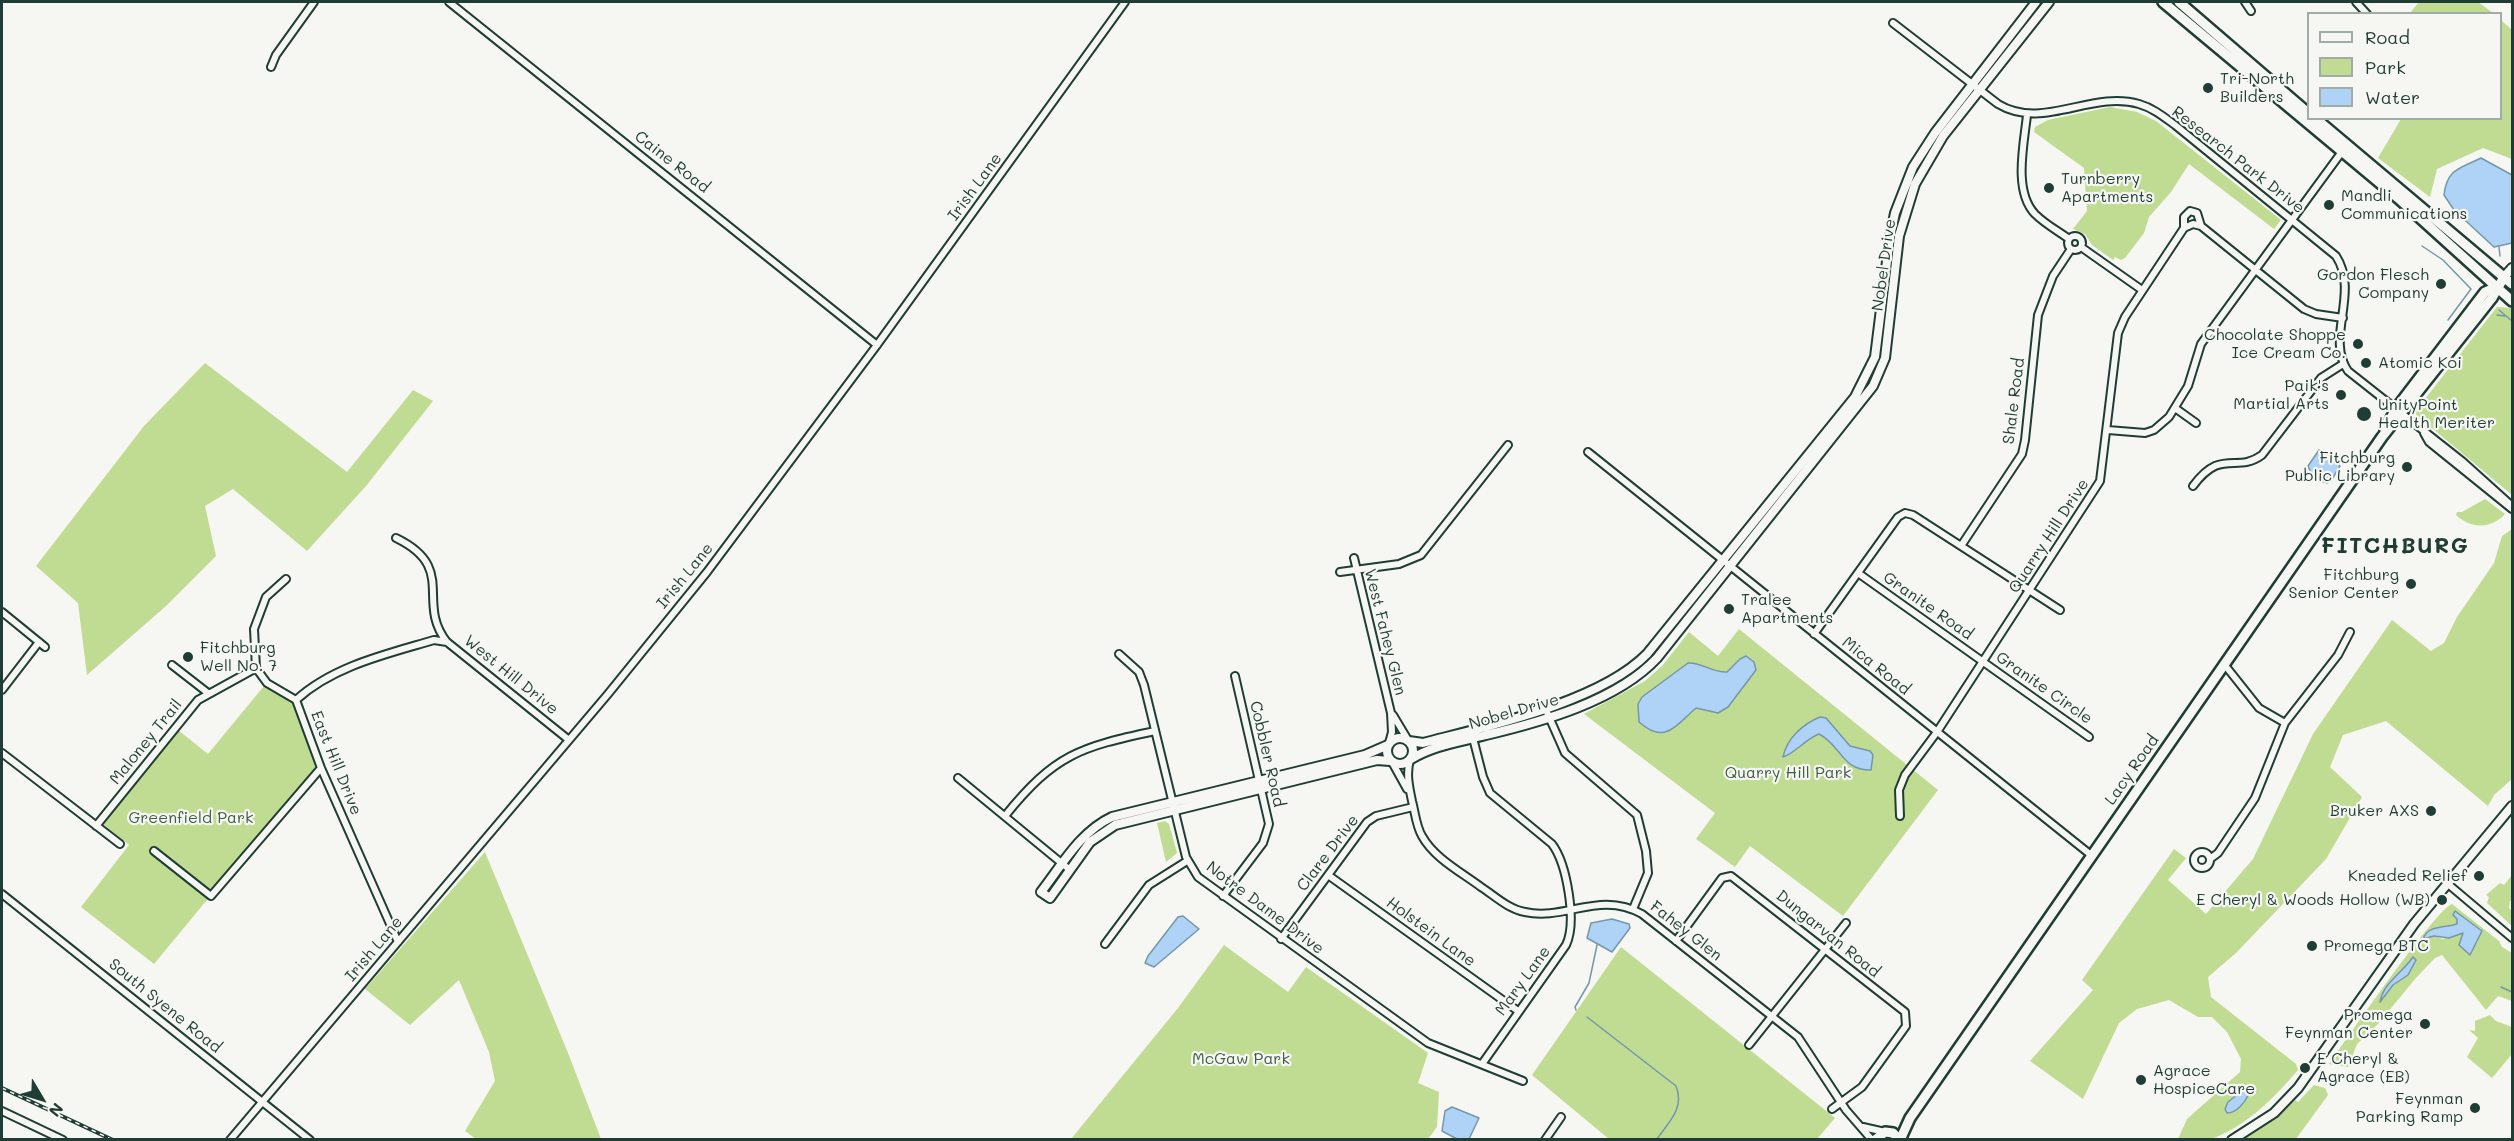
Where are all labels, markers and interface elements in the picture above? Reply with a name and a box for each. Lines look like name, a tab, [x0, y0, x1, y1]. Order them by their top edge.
legend	[2307, 12, 2502, 120]
text: Road	[2365, 25, 2410, 49]
text: Park	[2365, 55, 2406, 79]
place label: Tri-North Builders	[2220, 69, 2294, 107]
marker: Tri-North Builders	[2201, 81, 2215, 95]
text: Water	[2365, 85, 2420, 109]
street label: Research Park Drive	[2168, 102, 2308, 218]
street label: Caine Road	[631, 127, 713, 197]
street label: Irish Lane	[944, 149, 1006, 225]
place label: Turnberry Apartments	[2061, 169, 2153, 207]
marker: Turnberry Apartments	[2042, 181, 2056, 195]
place label: Mandli Communications	[2341, 186, 2467, 224]
marker: Mandli Communications	[2322, 198, 2336, 212]
street label: Nobel Drive	[1868, 218, 1900, 312]
place label: Gordon Flesch Company	[2317, 265, 2429, 303]
marker: Gordon Flesch Company	[2434, 277, 2448, 291]
place label: Chocolate Shoppe Ice Cream Co.	[2204, 325, 2346, 363]
marker: Chocolate Shoppe Ice Cream Co.	[2351, 337, 2365, 351]
place label: Atomic Koi	[2378, 353, 2462, 373]
marker: Atomic Koi	[2359, 356, 2373, 370]
street label: Shale Road	[1999, 357, 2029, 445]
place label: Paik's Martial Arts	[2233, 376, 2329, 414]
marker: Paik's Martial Arts	[2334, 388, 2348, 402]
place label: UnityPoint Health Meriter	[2378, 395, 2495, 433]
marker: UnityPoint Health Meriter	[2355, 405, 2373, 423]
place label: Fitchburg Public Library	[2285, 448, 2395, 486]
marker: Fitchburg Public Library	[2400, 460, 2414, 474]
street label: Quarry Hill Drive	[2005, 475, 2093, 597]
district label: FITCHBURG	[2321, 533, 2469, 559]
street label: Irish Lane	[653, 539, 717, 613]
place label: Fitchburg Senior Center	[2289, 565, 2399, 603]
street label: West Fahey Glen	[1360, 567, 1410, 697]
street label: Granite Road	[1879, 568, 1977, 644]
marker: Fitchburg Senior Center	[2404, 577, 2418, 591]
place label: Tralee Apartments	[1741, 590, 1833, 628]
marker: Tralee Apartments	[1722, 602, 1736, 616]
street label: West Hill Drive	[460, 631, 562, 719]
street label: Mica Road	[1838, 633, 1914, 699]
place label: Fitchburg Well No. 7	[200, 638, 277, 676]
street label: Granite Circle	[1992, 648, 2096, 728]
marker: Fitchburg Well No. 7	[181, 650, 195, 664]
street label: Nobel Drive	[1467, 690, 1561, 734]
street label: Maloney Trail	[106, 695, 186, 789]
street label: Cobbler Road	[1245, 699, 1289, 809]
street label: East Hill Drive	[306, 708, 366, 818]
street label: Lacy Road	[2101, 731, 2163, 809]
park label: Quarry Hill Park	[1725, 763, 1851, 783]
place label: Bruker AXS	[2330, 801, 2419, 821]
marker: Bruker AXS	[2424, 804, 2438, 818]
park label: Greenfield Park	[128, 808, 254, 828]
street label: Clare Drive	[1293, 811, 1363, 895]
street label: Notre Dame Drive	[1202, 857, 1328, 959]
place label: Kneaded Relief	[2348, 866, 2467, 886]
marker: Kneaded Relief	[2472, 869, 2486, 883]
street label: Dungarvan Road	[1772, 886, 1884, 982]
place label: E Cheryl & Woods Hollow (WB)	[2196, 890, 2430, 910]
street label: Holstein Lane	[1383, 893, 1479, 971]
marker: E Cheryl & Woods Hollow (WB)	[2435, 893, 2449, 907]
street label: Fahey Glen	[1646, 897, 1726, 965]
street label: Irish Lane	[341, 913, 407, 985]
place label: Promega BTC	[2324, 936, 2429, 956]
marker: Promega BTC	[2305, 939, 2319, 953]
street label: Mary Lane	[1491, 942, 1555, 1020]
street label: South Syene Road	[105, 955, 225, 1057]
place label: Promega Feynman Center	[2285, 1005, 2413, 1043]
marker: Promega Feynman Center	[2418, 1017, 2432, 1031]
park label: McGaw Park	[1192, 1049, 1290, 1069]
place label: E Cheryl & Agrace (EB)	[2317, 1049, 2410, 1087]
place label: Agrace HospiceCare	[2153, 1061, 2255, 1099]
marker: E Cheryl & Agrace (EB)	[2298, 1061, 2312, 1075]
north arrow	[12, 1069, 72, 1129]
marker: Agrace HospiceCare	[2134, 1073, 2148, 1087]
place label: Feynman Parking Ramp	[2356, 1089, 2463, 1127]
text: N	[45, 1099, 69, 1122]
marker: Feynman Parking Ramp	[2468, 1101, 2482, 1115]

